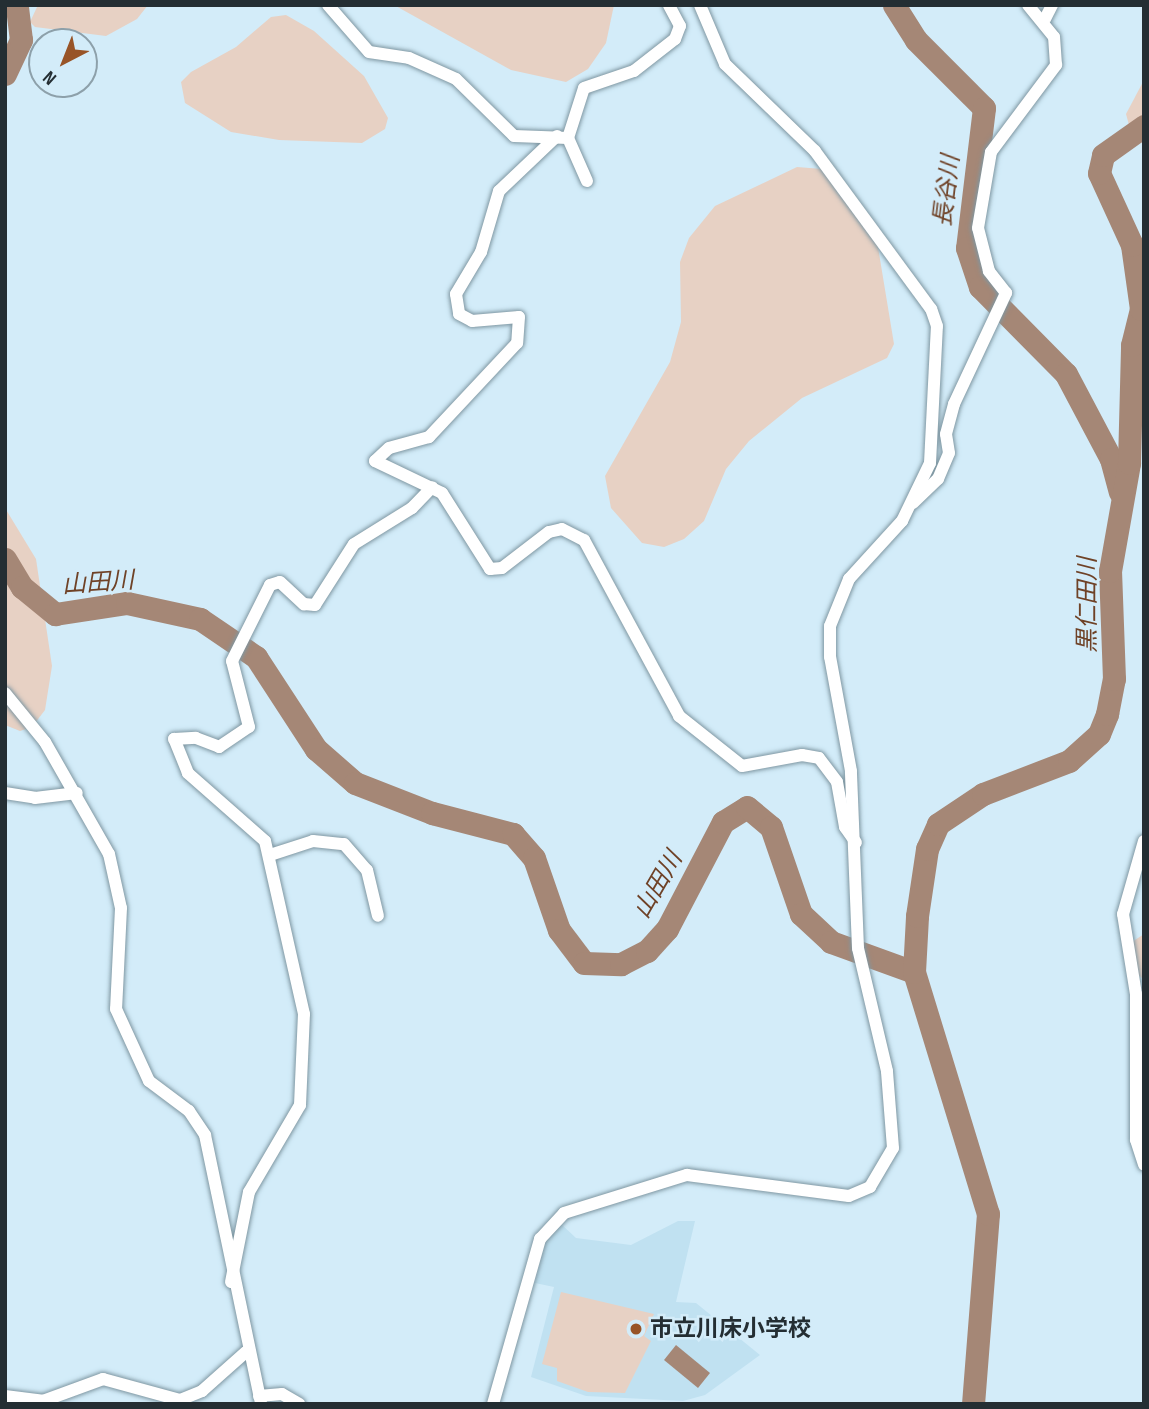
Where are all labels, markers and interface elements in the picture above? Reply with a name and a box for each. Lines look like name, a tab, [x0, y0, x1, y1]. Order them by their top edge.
north arrow	[28, 28, 98, 98]
text: N	[38, 66, 61, 89]
water label: 長谷川	[928, 154, 966, 228]
water label: 黒仁田川	[1074, 557, 1102, 653]
water label: 山田川	[61, 566, 135, 600]
water label: 山田川	[628, 847, 688, 923]
place label: 市立川床小学校	[650, 1315, 811, 1343]
marker: 市立川床小学校	[628, 1321, 644, 1337]

